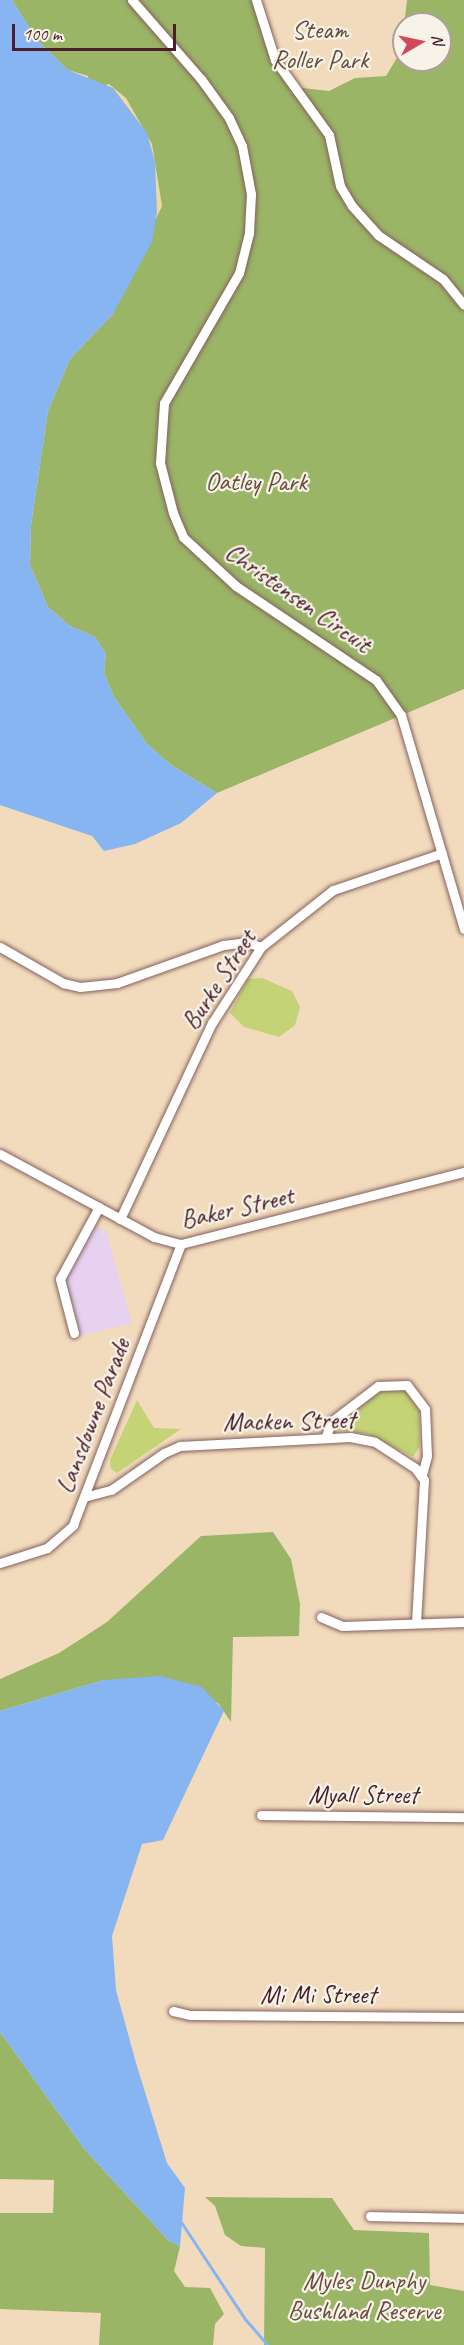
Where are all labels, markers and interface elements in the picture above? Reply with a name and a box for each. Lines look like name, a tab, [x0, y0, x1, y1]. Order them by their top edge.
scale bar	[15, 12, 178, 50]
north arrow	[392, 12, 452, 72]
park label: Steam Roller Park	[271, 14, 369, 76]
text: 100 m	[23, 23, 62, 45]
text: N	[427, 33, 448, 46]
park label: Oatley Park	[205, 466, 307, 498]
street label: Christensen Circuit	[219, 536, 377, 660]
street label: Burke Street	[175, 924, 263, 1036]
street label: Baker Street	[177, 1180, 297, 1236]
street label: Lansdowne Parade	[49, 1334, 137, 1498]
street label: Macken Street	[223, 1404, 355, 1438]
street label: Myall Street	[308, 1779, 418, 1811]
street label: Mi Mi Street	[260, 1979, 376, 2011]
park label: Myles Dunphy Bushland Reserve	[288, 2265, 440, 2326]

